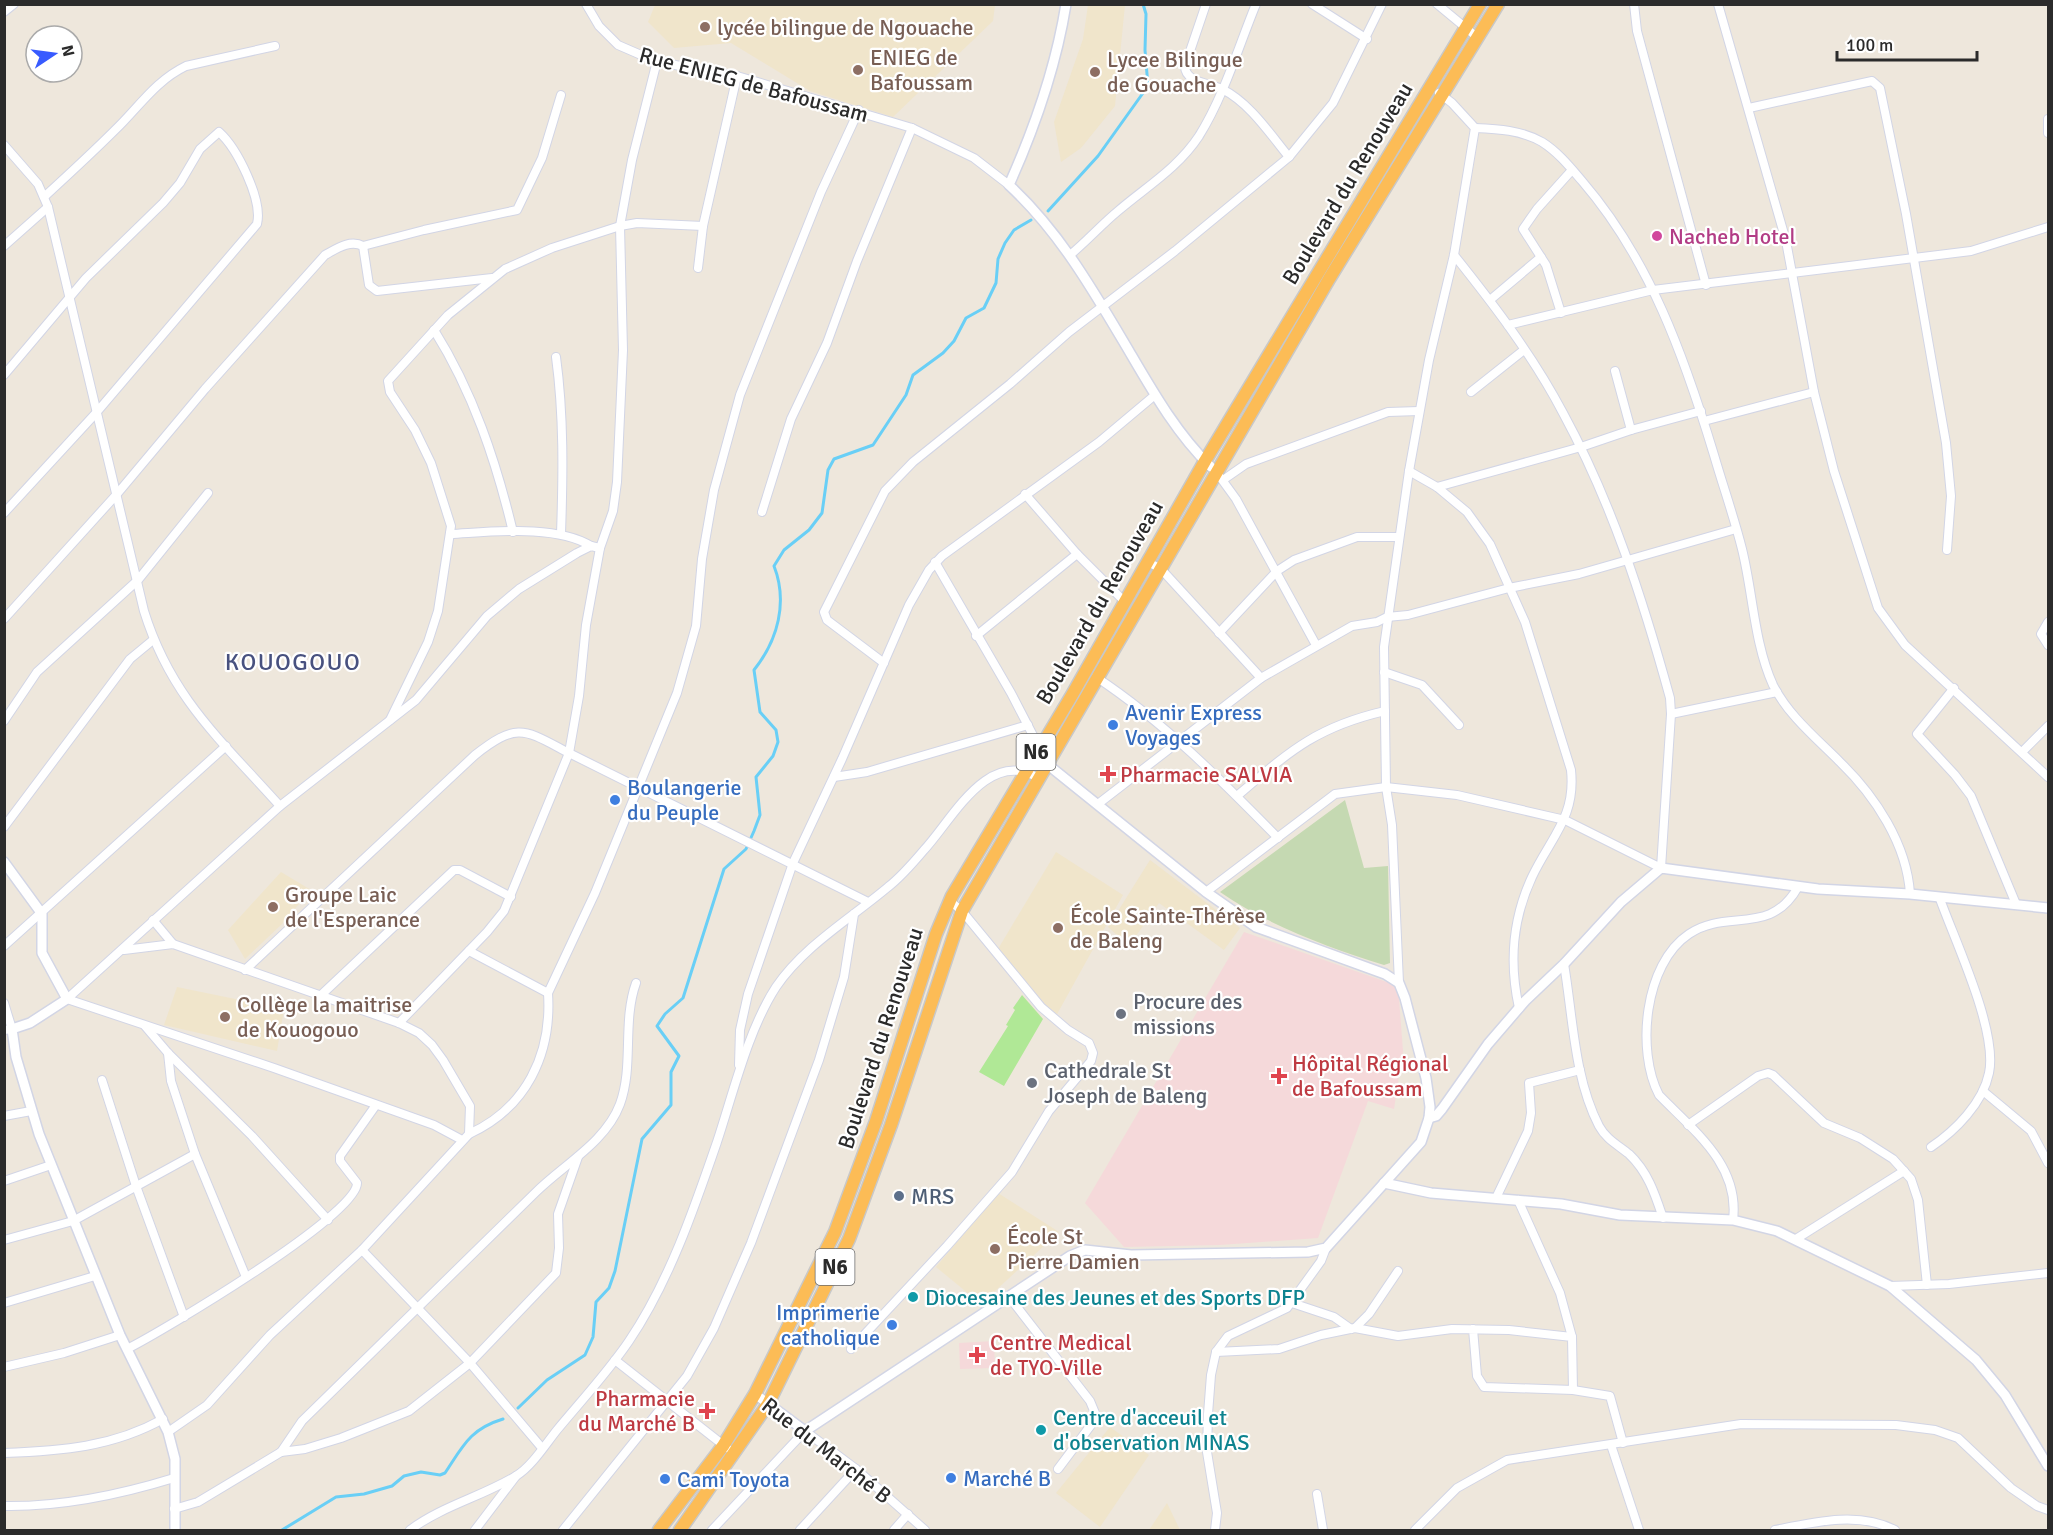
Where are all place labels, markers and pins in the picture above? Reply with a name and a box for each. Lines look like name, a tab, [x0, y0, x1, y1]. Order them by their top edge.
place label: lycée bilingue de Ngouache	[717, 14, 974, 41]
marker: lycée bilingue de Ngouache	[698, 20, 712, 34]
place label: ENIEG de Bafoussam	[870, 44, 973, 96]
place label: Lycee Bilingue de Gouache	[1107, 46, 1243, 98]
marker: ENIEG de Bafoussam	[851, 63, 865, 77]
marker: Lycee Bilingue de Gouache	[1088, 65, 1102, 79]
place label: Nacheb Hotel	[1669, 223, 1796, 250]
marker: Nacheb Hotel	[1650, 229, 1664, 243]
place label: Avenir Express Voyages	[1125, 699, 1262, 751]
marker: Avenir Express Voyages	[1106, 718, 1120, 732]
place label: Pharmacie SALVIA	[1120, 761, 1293, 788]
marker: Pharmacie SALVIA	[1101, 767, 1115, 781]
place label: Boulangerie du Peuple	[627, 774, 742, 826]
marker: Boulangerie du Peuple	[608, 793, 622, 807]
place label: Groupe Laic de l'Esperance	[285, 881, 420, 933]
marker: Groupe Laic de l'Esperance	[266, 900, 280, 914]
place label: École Sainte-Thérèse de Baleng	[1070, 902, 1266, 954]
marker: École Sainte-Thérèse de Baleng	[1051, 921, 1065, 935]
place label: Procure des missions	[1133, 988, 1243, 1040]
place label: Collège la maitrise de Kouogouo	[237, 991, 412, 1043]
marker: Procure des missions	[1114, 1007, 1128, 1021]
marker: Collège la maitrise de Kouogouo	[218, 1010, 232, 1024]
place label: Hôpital Régional de Bafoussam	[1292, 1050, 1448, 1102]
place label: Cathedrale St Joseph de Baleng	[1044, 1057, 1207, 1109]
marker: Hôpital Régional de Bafoussam	[1270, 1067, 1288, 1085]
marker: Cathedrale St Joseph de Baleng	[1025, 1076, 1039, 1090]
place label: MRS	[911, 1183, 954, 1210]
marker: MRS	[892, 1189, 906, 1203]
place label: École St Pierre Damien	[1007, 1223, 1140, 1275]
marker: École St Pierre Damien	[988, 1242, 1002, 1256]
place label: Diocesaine des Jeunes et des Sports DFP	[925, 1284, 1305, 1311]
marker: Diocesaine des Jeunes et des Sports DFP	[906, 1290, 920, 1304]
place label: Imprimerie catholique	[776, 1299, 880, 1351]
marker: Imprimerie catholique	[885, 1318, 899, 1332]
place label: Centre Medical de TYO-Ville	[990, 1329, 1132, 1381]
marker: Centre Medical de TYO-Ville	[968, 1346, 986, 1364]
place label: Pharmacie du Marché B	[578, 1385, 695, 1437]
marker: Pharmacie du Marché B	[700, 1404, 714, 1418]
place label: Centre d'acceuil et d'observation MINAS	[1053, 1404, 1249, 1456]
marker: Centre d'acceuil et d'observation MINAS	[1034, 1423, 1048, 1437]
place label: Marché B	[963, 1465, 1051, 1492]
place label: Cami Toyota	[677, 1466, 790, 1493]
marker: Marché B	[944, 1471, 958, 1485]
marker: Cami Toyota	[658, 1472, 672, 1486]

